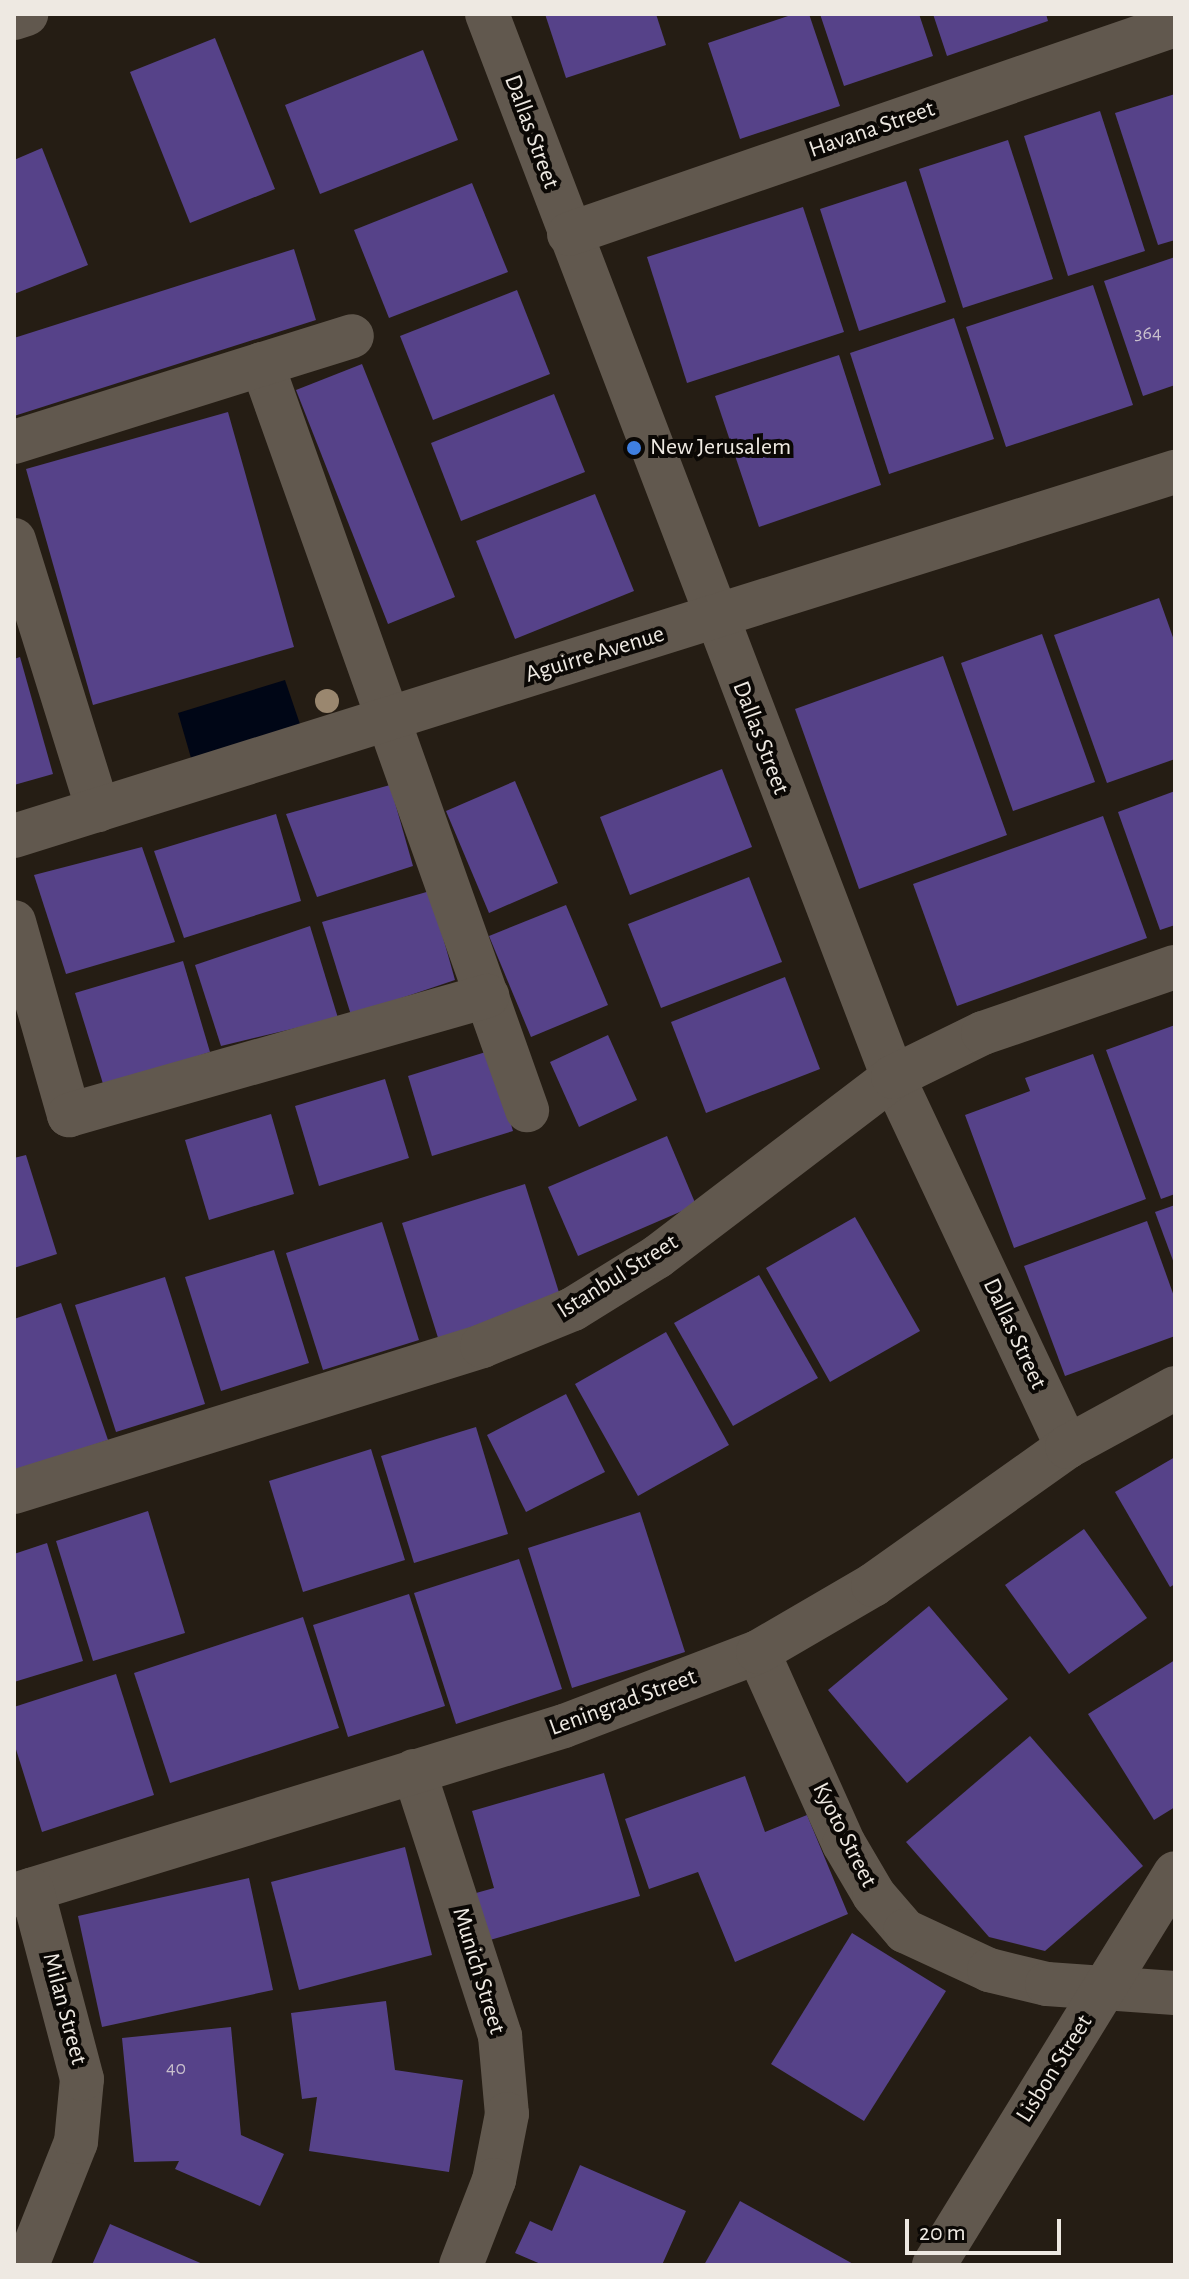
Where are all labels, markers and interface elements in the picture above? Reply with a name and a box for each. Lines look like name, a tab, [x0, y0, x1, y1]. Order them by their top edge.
street label: Dallas Street	[497, 71, 565, 193]
street label: Havana Street	[805, 95, 939, 165]
house number: 364	[1134, 321, 1162, 345]
place label: New Jerusalem	[650, 434, 791, 462]
marker: New Jerusalem	[625, 439, 643, 457]
street label: Aguirre Avenue	[522, 620, 668, 690]
street label: Dallas Street	[725, 677, 795, 799]
street label: Istanbul Street	[552, 1229, 684, 1325]
street label: Dallas Street	[976, 1274, 1052, 1394]
street label: Leningrad Street	[546, 1663, 700, 1743]
street label: Kyoto Street	[805, 1778, 883, 1892]
street label: Munich Street	[445, 1904, 511, 2038]
street label: Milan Street	[35, 1950, 93, 2068]
street label: Lisbon Street	[1011, 2010, 1099, 2128]
house number: 40	[166, 2056, 186, 2080]
scale bar	[909, 2203, 1065, 2253]
text: 20 m	[919, 2221, 966, 2245]

